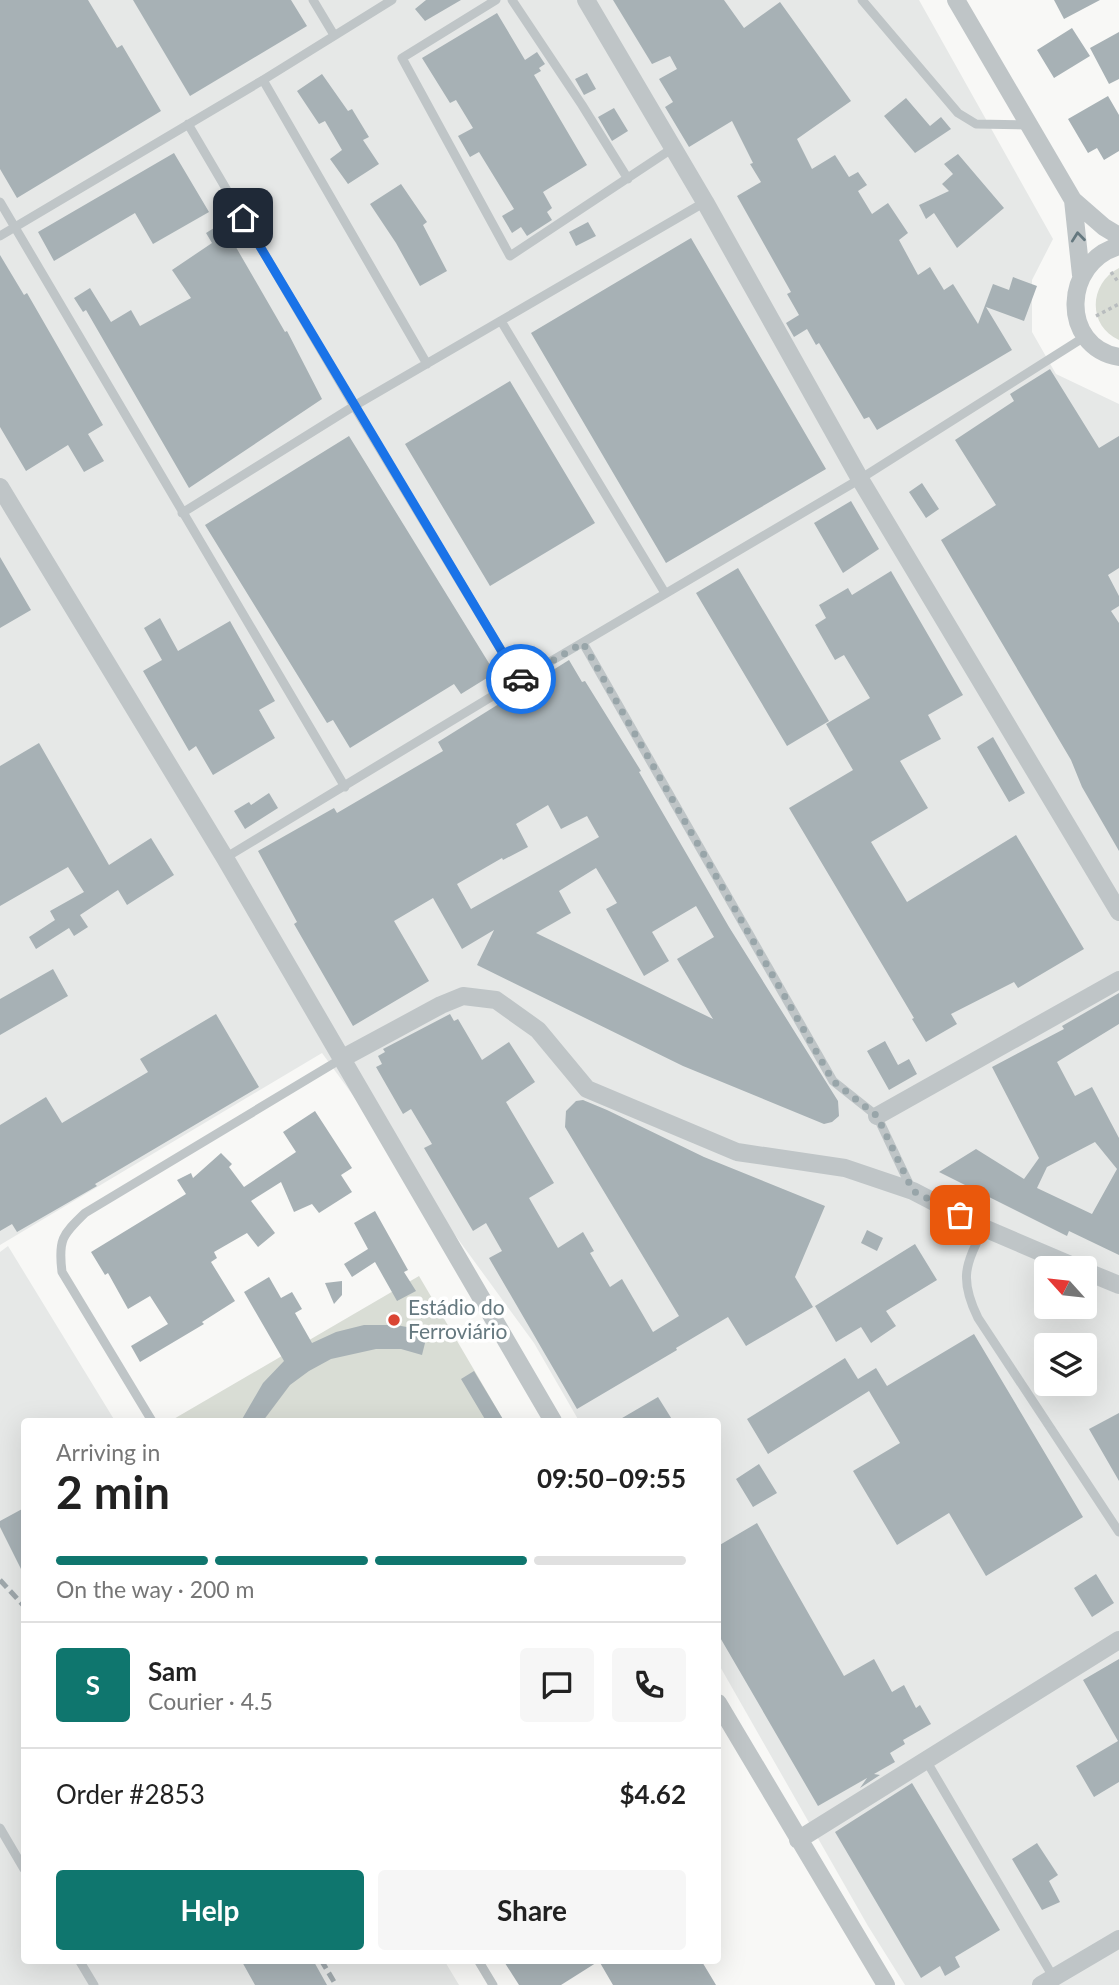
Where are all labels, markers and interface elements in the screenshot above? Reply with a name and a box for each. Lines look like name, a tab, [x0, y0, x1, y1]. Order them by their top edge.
pin	[213, 188, 273, 248]
icon: home	[224, 199, 262, 237]
one-way arrow	[1070, 231, 1085, 243]
courier	[486, 644, 556, 714]
icon: car	[502, 660, 540, 698]
pin	[930, 1185, 990, 1245]
icon: bag	[941, 1196, 979, 1234]
north arrow	[1034, 1256, 1097, 1320]
map controls	[1034, 1256, 1097, 1396]
place label: Estádio do Ferroviário	[408, 1294, 508, 1343]
marker: Estádio do Ferroviário	[386, 1312, 402, 1328]
button: layers	[1034, 1333, 1097, 1396]
text: Arriving in	[56, 1438, 160, 1466]
text: 09:50–09:55	[537, 1462, 686, 1494]
text: 2 min	[56, 1464, 170, 1519]
text: On the way · 200 m	[56, 1575, 255, 1603]
button: chat	[520, 1648, 594, 1722]
button: phone	[612, 1648, 686, 1722]
text: Sam	[148, 1655, 197, 1687]
text: S	[86, 1669, 100, 1701]
text: Courier · 4.5	[148, 1687, 273, 1715]
text: Order #2853	[56, 1778, 205, 1810]
text: $4.62	[620, 1778, 686, 1810]
button: Help	[56, 1870, 364, 1950]
button: Share	[378, 1870, 686, 1950]

